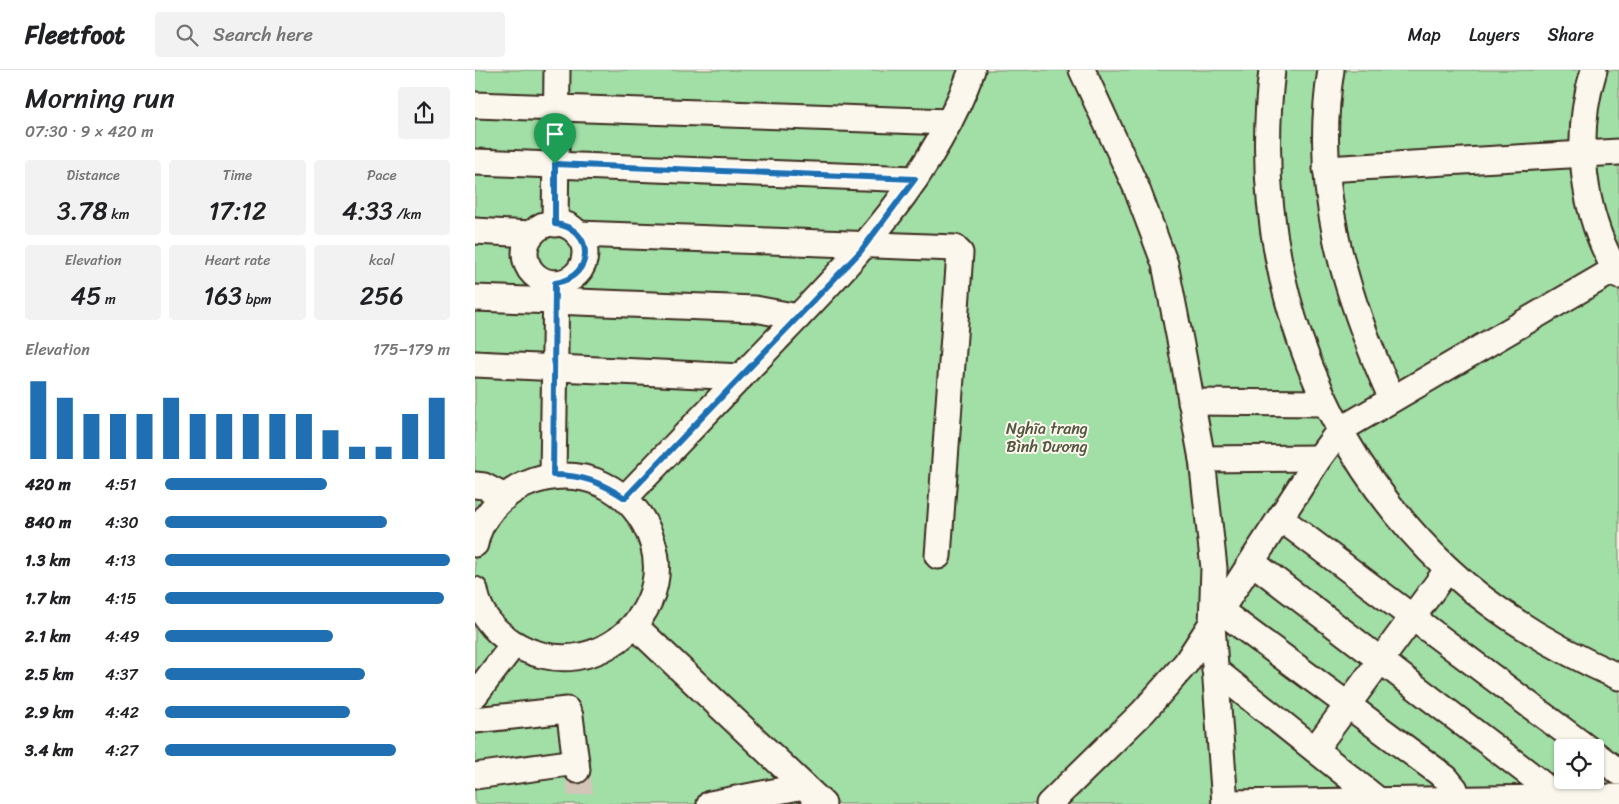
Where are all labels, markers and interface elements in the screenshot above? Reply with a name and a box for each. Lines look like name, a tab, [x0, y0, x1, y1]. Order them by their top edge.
search box	[155, 12, 505, 57]
text: Fleetfoot	[25, 14, 125, 56]
text: Search here	[213, 18, 313, 51]
text: Map	[1408, 19, 1441, 51]
text: Layers	[1469, 19, 1520, 51]
text: Share	[1548, 19, 1594, 51]
icon: search	[173, 21, 201, 49]
text: Morning run	[25, 73, 175, 122]
button: share	[398, 87, 450, 139]
pin	[534, 113, 576, 164]
text: 07:30 · 9 × 420 m	[25, 117, 153, 146]
icon: arrive	[541, 120, 569, 148]
text: Distance	[67, 163, 120, 188]
text: Time	[223, 163, 252, 188]
text: Pace	[367, 163, 397, 188]
text: 3.78	[57, 188, 108, 233]
text: 17:12	[209, 188, 266, 233]
text: 4:33	[342, 188, 393, 233]
text: km	[108, 202, 129, 227]
text: /km	[393, 202, 422, 227]
text: Elevation	[65, 248, 122, 273]
text: Heart rate	[205, 248, 270, 273]
text: kcal	[369, 248, 395, 273]
text: 45	[71, 273, 101, 318]
text: 163	[203, 273, 242, 318]
text: 256	[360, 273, 404, 318]
text: m	[101, 287, 116, 312]
text: bpm	[242, 287, 272, 312]
text: Elevation	[25, 335, 90, 364]
text: 175–179 m	[373, 335, 450, 364]
park label: Nghĩa trang Bình Dương	[1006, 414, 1088, 461]
text: 420 m	[25, 470, 71, 499]
text: 4:51	[105, 470, 136, 499]
text: 840 m	[25, 508, 71, 537]
text: 4:30	[105, 508, 139, 537]
text: 1.3 km	[25, 546, 70, 575]
text: 4:13	[105, 546, 135, 575]
text: 1.7 km	[25, 584, 71, 613]
text: 4:15	[105, 584, 136, 613]
text: 2.1 km	[25, 622, 71, 651]
text: 4:49	[105, 622, 140, 651]
text: 2.5 km	[25, 660, 74, 689]
text: 4:37	[105, 660, 138, 689]
text: 2.9 km	[25, 698, 74, 727]
text: 4:42	[105, 698, 139, 727]
text: 3.4 km	[25, 736, 74, 765]
text: 4:27	[105, 736, 138, 765]
map controls	[1554, 739, 1604, 789]
button: locate	[1554, 739, 1604, 789]

